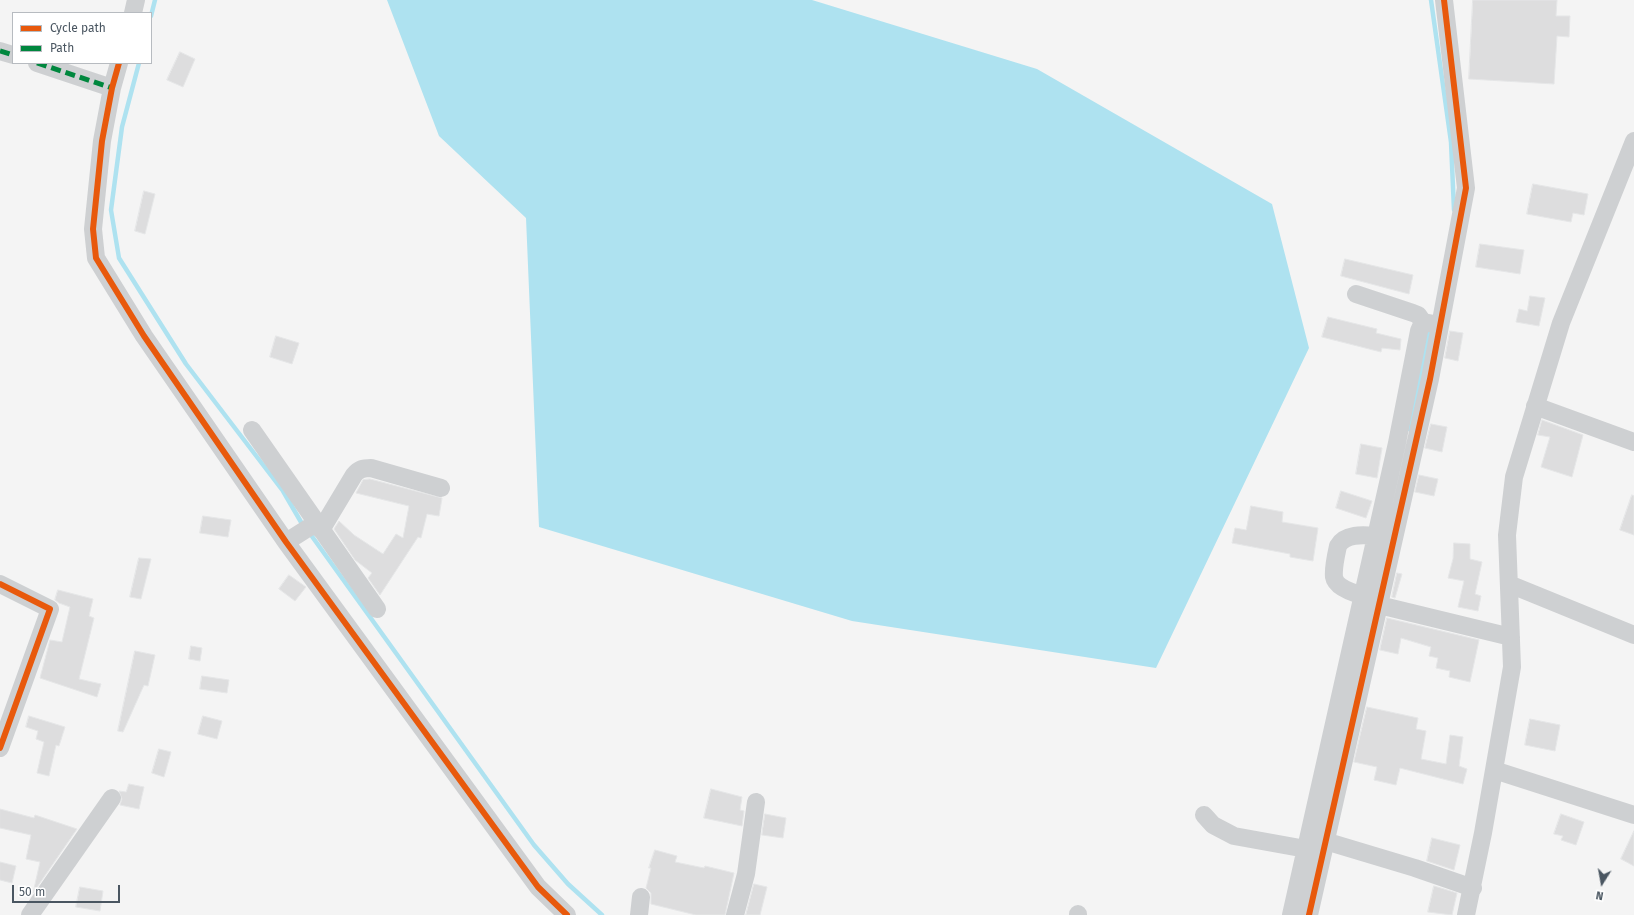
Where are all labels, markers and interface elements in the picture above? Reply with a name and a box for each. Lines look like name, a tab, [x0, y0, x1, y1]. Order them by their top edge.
legend	[12, 12, 152, 64]
text: Cycle path	[50, 21, 106, 35]
text: Path	[50, 41, 74, 55]
north arrow	[1582, 863, 1622, 903]
scale bar	[14, 877, 122, 903]
text: 50 m	[19, 885, 45, 899]
text: N	[1595, 888, 1604, 902]

